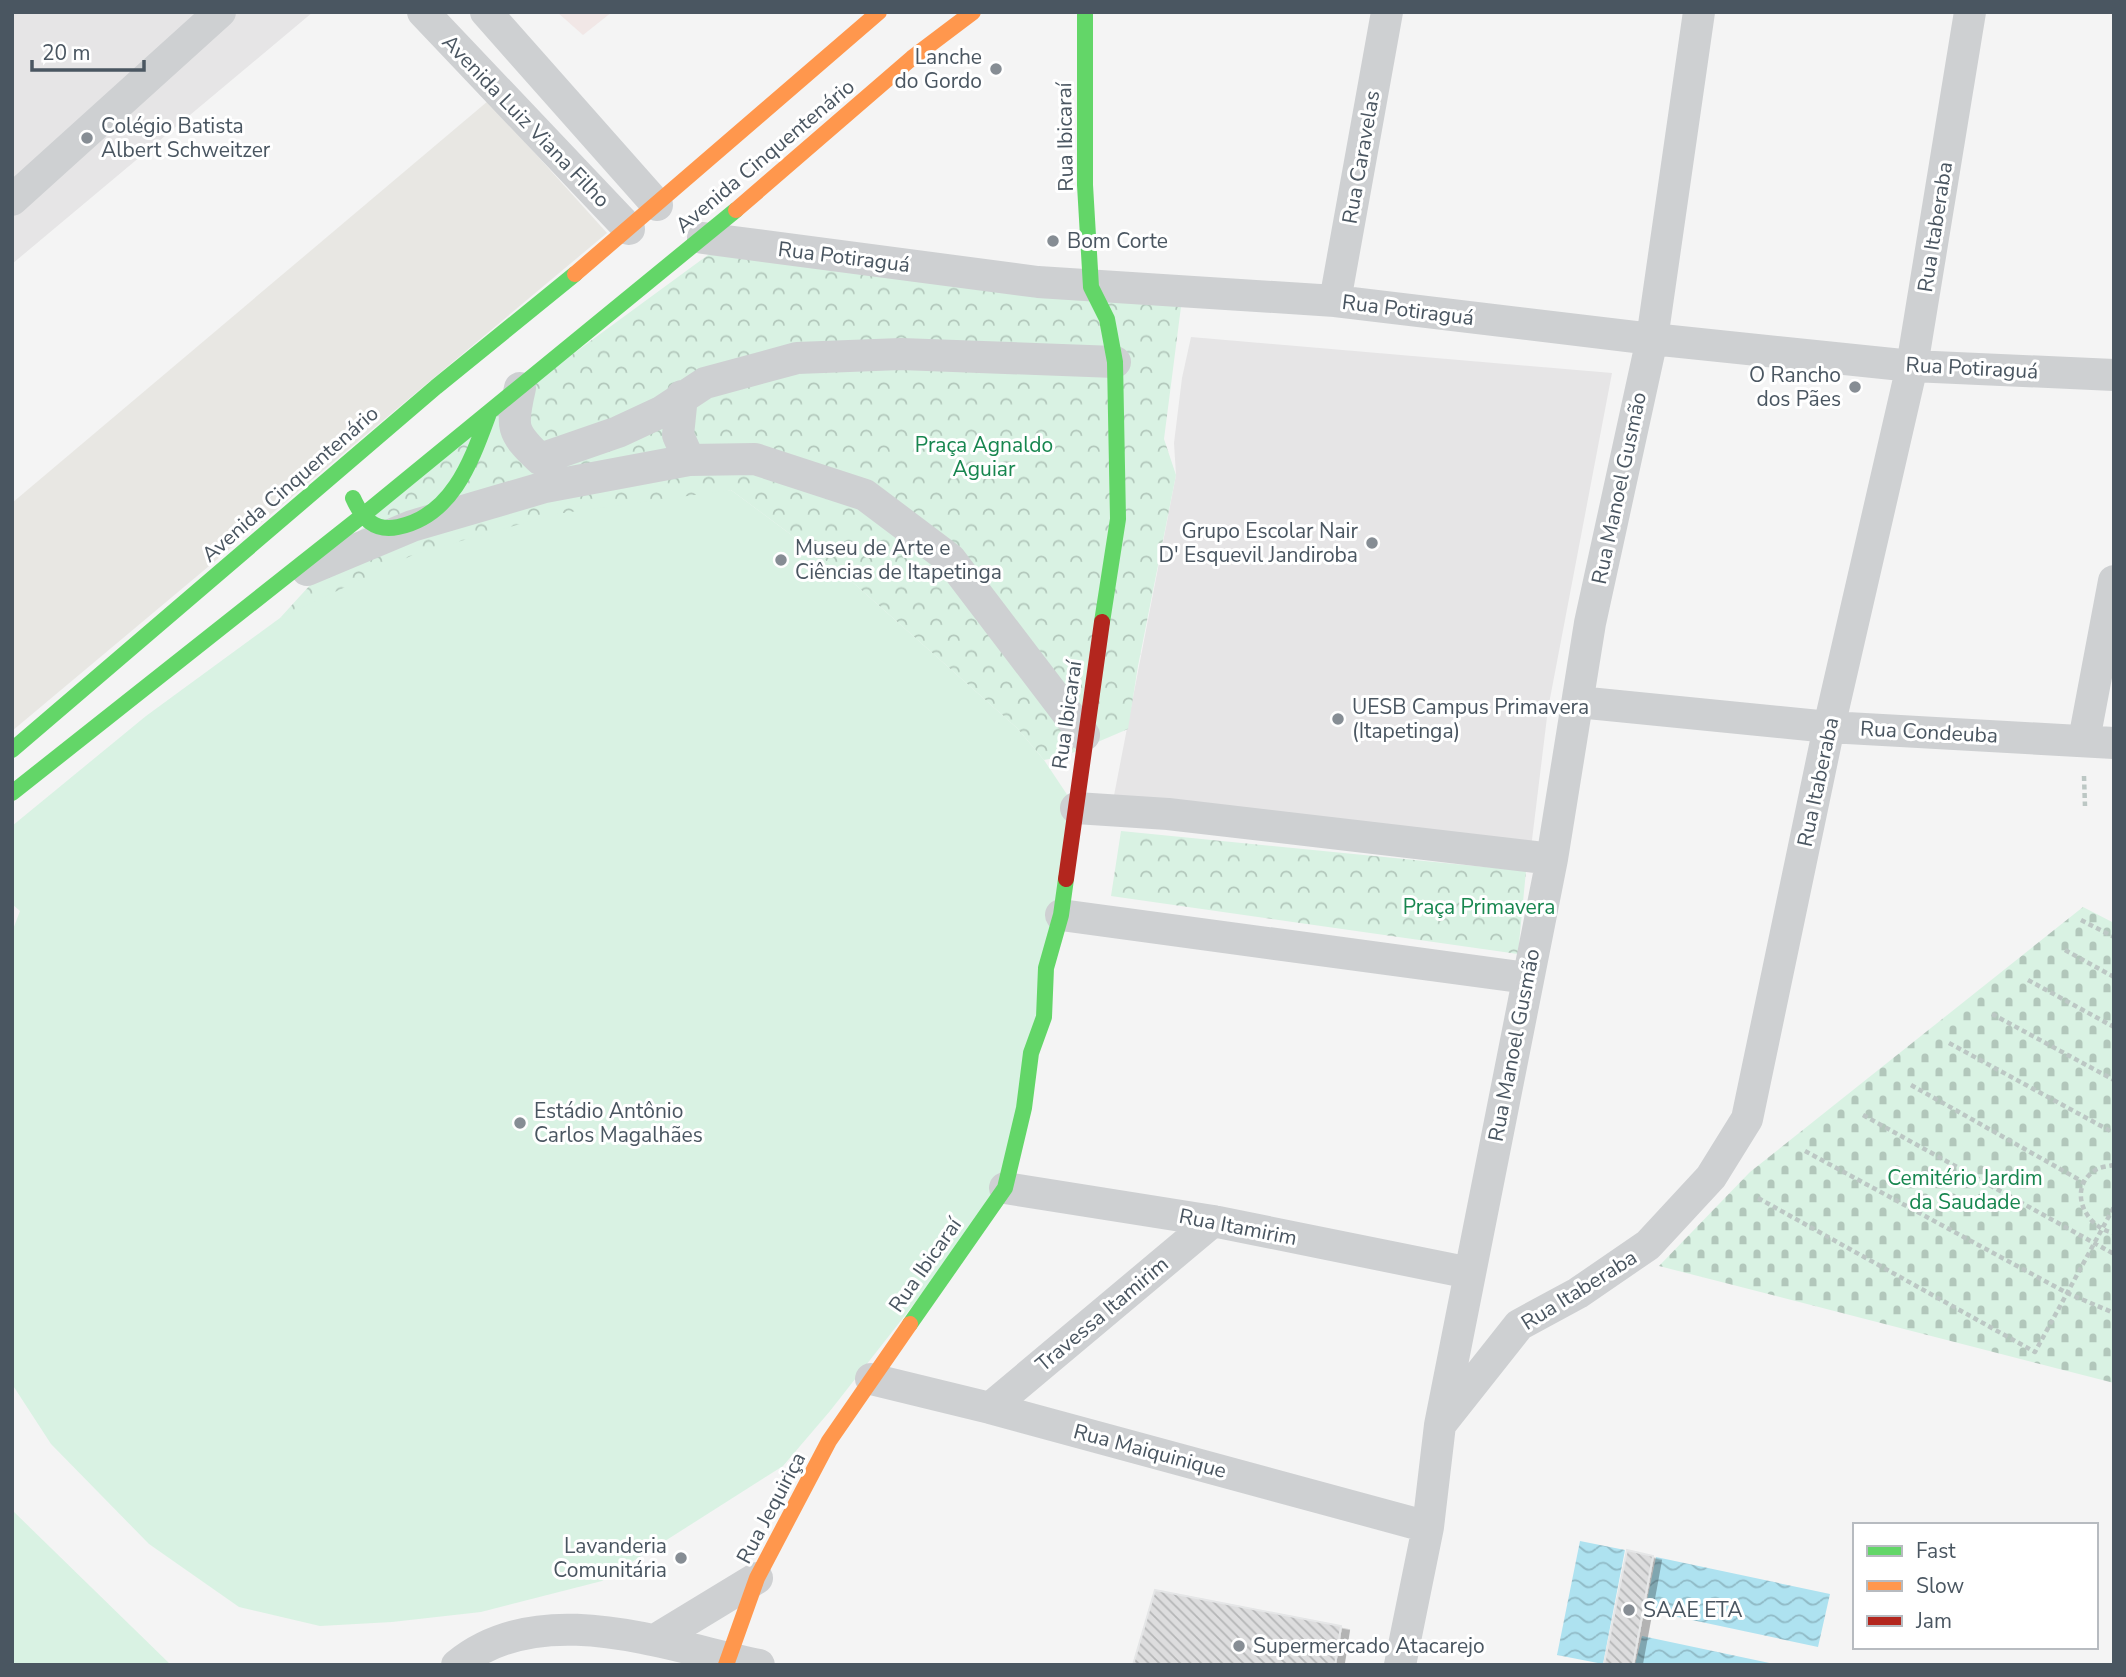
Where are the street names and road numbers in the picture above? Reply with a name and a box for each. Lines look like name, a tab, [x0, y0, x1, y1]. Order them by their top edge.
street label: Avenida Luiz Viana Filho	[436, 28, 616, 214]
street label: Avenida Cinquentenário	[670, 73, 860, 239]
street label: Rua Ibicaraí	[1050, 81, 1080, 192]
street label: Rua Caravelas	[1335, 88, 1387, 226]
street label: Rua Itaberaba	[1911, 160, 1959, 294]
street label: Rua Potiraguá	[776, 235, 912, 279]
street label: Rua Potiraguá	[1340, 288, 1476, 332]
street label: Rua Potiraguá	[1905, 351, 2039, 385]
street label: Rua Manoel Gusmão	[1585, 389, 1653, 587]
street label: Avenida Cinquentenário	[196, 399, 384, 569]
street label: Rua Ibicaraí	[1046, 658, 1089, 771]
street label: Rua Condeuba	[1859, 714, 1999, 750]
street label: Rua Itaberaba	[1791, 715, 1845, 849]
street label: Rua Manoel Gusmão	[1482, 946, 1546, 1144]
street label: Rua Itamirim	[1177, 1202, 1299, 1252]
street label: Rua Ibicaraí	[882, 1211, 968, 1318]
street label: Rua Itaberaba	[1516, 1243, 1642, 1337]
street label: Travessa Itamirim	[1030, 1250, 1174, 1378]
street label: Rua Maiquinique	[1070, 1417, 1230, 1485]
street label: Rua Jequiriça	[730, 1447, 812, 1569]

